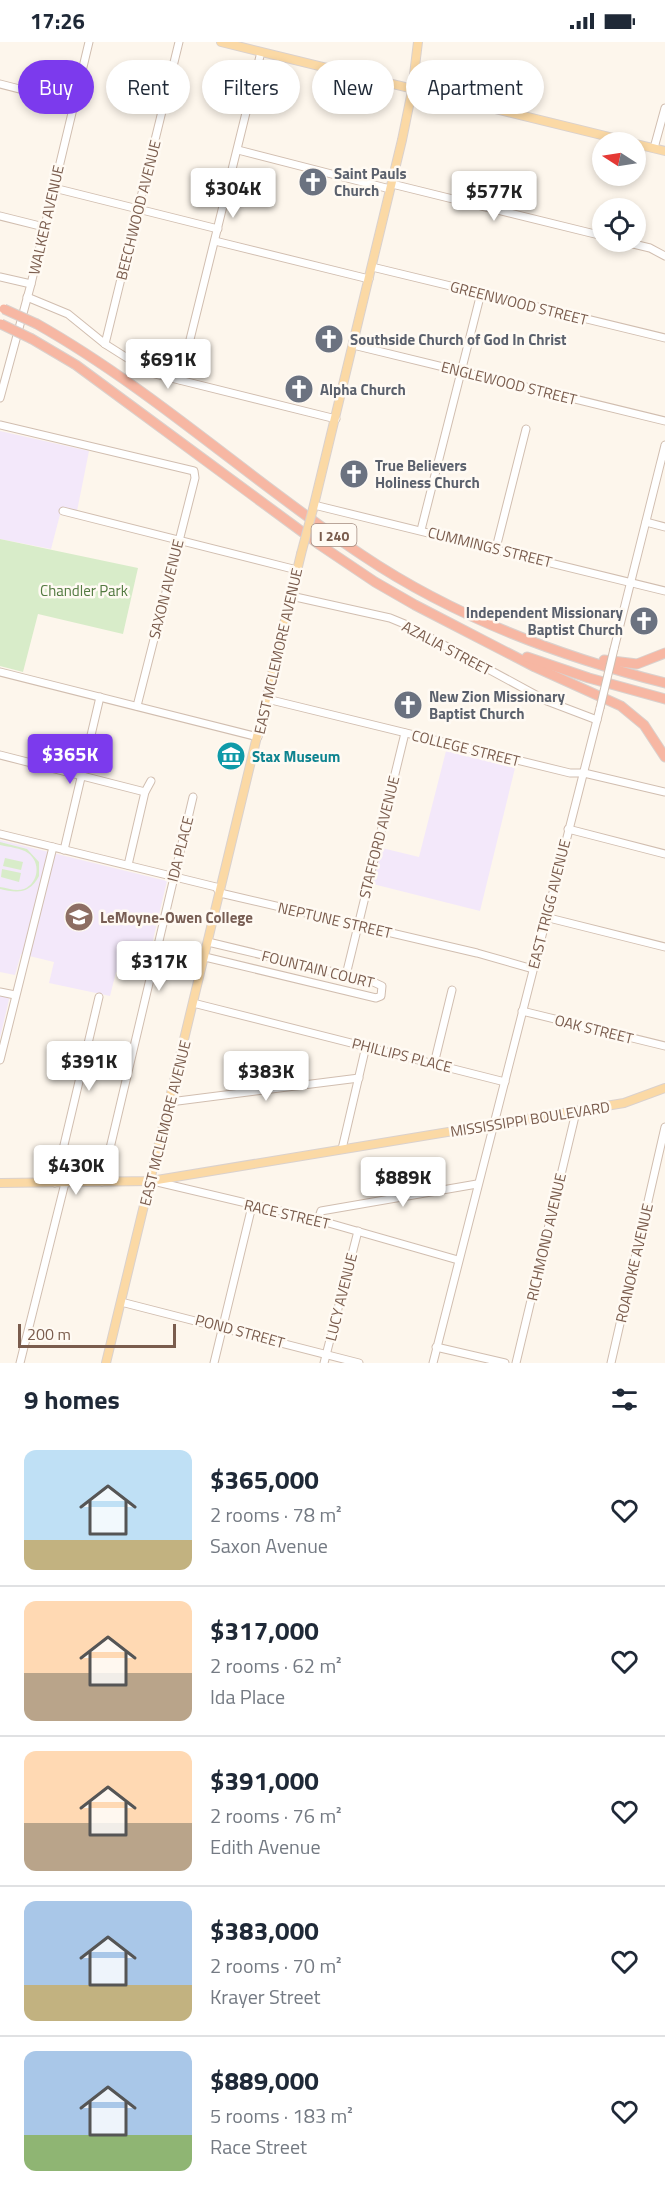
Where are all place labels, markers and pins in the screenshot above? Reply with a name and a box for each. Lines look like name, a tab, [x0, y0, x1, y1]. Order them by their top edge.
place label: Saint Pauls Church	[334, 162, 407, 202]
church icon: Saint Pauls Church	[297, 166, 329, 198]
pin: $304K	[191, 168, 275, 219]
pin: $577K	[452, 171, 536, 222]
church icon: Southside Church of God In Christ	[313, 323, 345, 355]
place label: Southside Church of God In Christ	[350, 328, 567, 351]
pin: $691K	[126, 339, 210, 390]
church icon: Alpha Church	[283, 373, 315, 405]
place label: Alpha Church	[320, 378, 406, 401]
place label: True Believers Holiness Church	[375, 454, 480, 494]
church icon: True Believers Holiness Church	[338, 458, 370, 490]
place label: Independent Missionary Baptist Church	[466, 601, 623, 641]
church icon: Independent Missionary Baptist Church	[628, 605, 660, 637]
place label: New Zion Missionary Baptist Church	[429, 685, 566, 725]
church icon: New Zion Missionary Baptist Church	[392, 689, 424, 721]
pin: $365K	[28, 734, 112, 785]
museum icon: Stax Museum	[215, 740, 247, 772]
place label: Stax Museum	[252, 745, 340, 768]
school or university icon: LeMoyne-Owen College	[63, 901, 95, 933]
place label: LeMoyne-Owen College	[100, 906, 253, 929]
pin: $317K	[117, 941, 201, 992]
pin: $391K	[47, 1041, 131, 1092]
pin: $383K	[224, 1051, 308, 1102]
pin: $430K	[34, 1145, 118, 1196]
pin: $889K	[361, 1157, 445, 1208]

